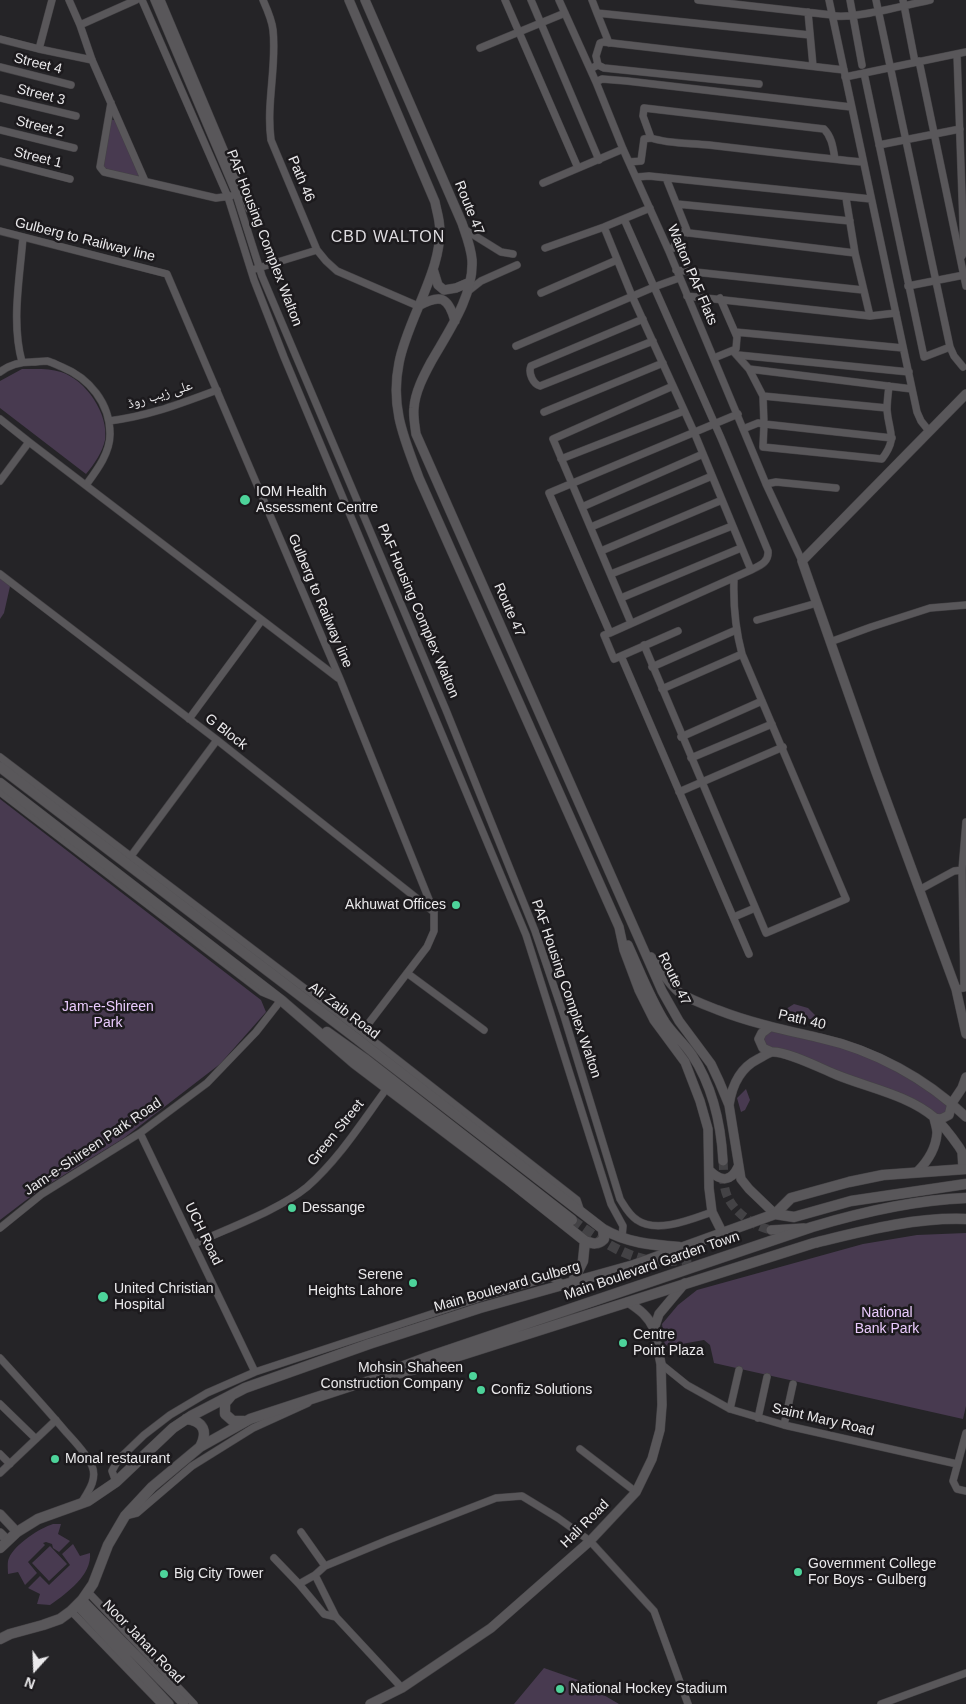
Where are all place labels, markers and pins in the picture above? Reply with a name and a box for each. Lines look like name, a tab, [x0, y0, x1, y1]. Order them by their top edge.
place label: IOM Health Assessment Centre	[256, 484, 378, 516]
marker: IOM Health Assessment Centre	[238, 493, 252, 507]
place label: Akhuwat Offices	[345, 897, 446, 913]
marker: Akhuwat Offices	[450, 899, 462, 911]
place label: Dessange	[302, 1200, 365, 1216]
marker: Dessange	[286, 1202, 298, 1214]
place label: Serene Heights Lahore	[308, 1267, 403, 1300]
marker: Serene Heights Lahore	[407, 1277, 419, 1289]
place label: United Christian Hospital	[114, 1281, 214, 1314]
marker: United Christian Hospital	[96, 1290, 110, 1304]
place label: Centre Point Plaza	[633, 1327, 704, 1360]
marker: Centre Point Plaza	[617, 1337, 629, 1349]
place label: Mohsin Shaheen Construction Company	[321, 1360, 463, 1392]
marker: Mohsin Shaheen Construction Company	[467, 1370, 479, 1382]
place label: Confiz Solutions	[491, 1382, 592, 1398]
marker: Confiz Solutions	[475, 1384, 487, 1396]
place label: Monal restaurant	[65, 1451, 170, 1467]
marker: Monal restaurant	[49, 1453, 61, 1465]
place label: Government College For Boys - Gulberg	[808, 1556, 936, 1588]
place label: Big City Tower	[174, 1566, 263, 1582]
marker: Government College For Boys - Gulberg	[792, 1566, 804, 1578]
marker: Big City Tower	[158, 1568, 170, 1580]
place label: National Hockey Stadium	[570, 1681, 727, 1697]
marker: National Hockey Stadium	[554, 1683, 566, 1695]

